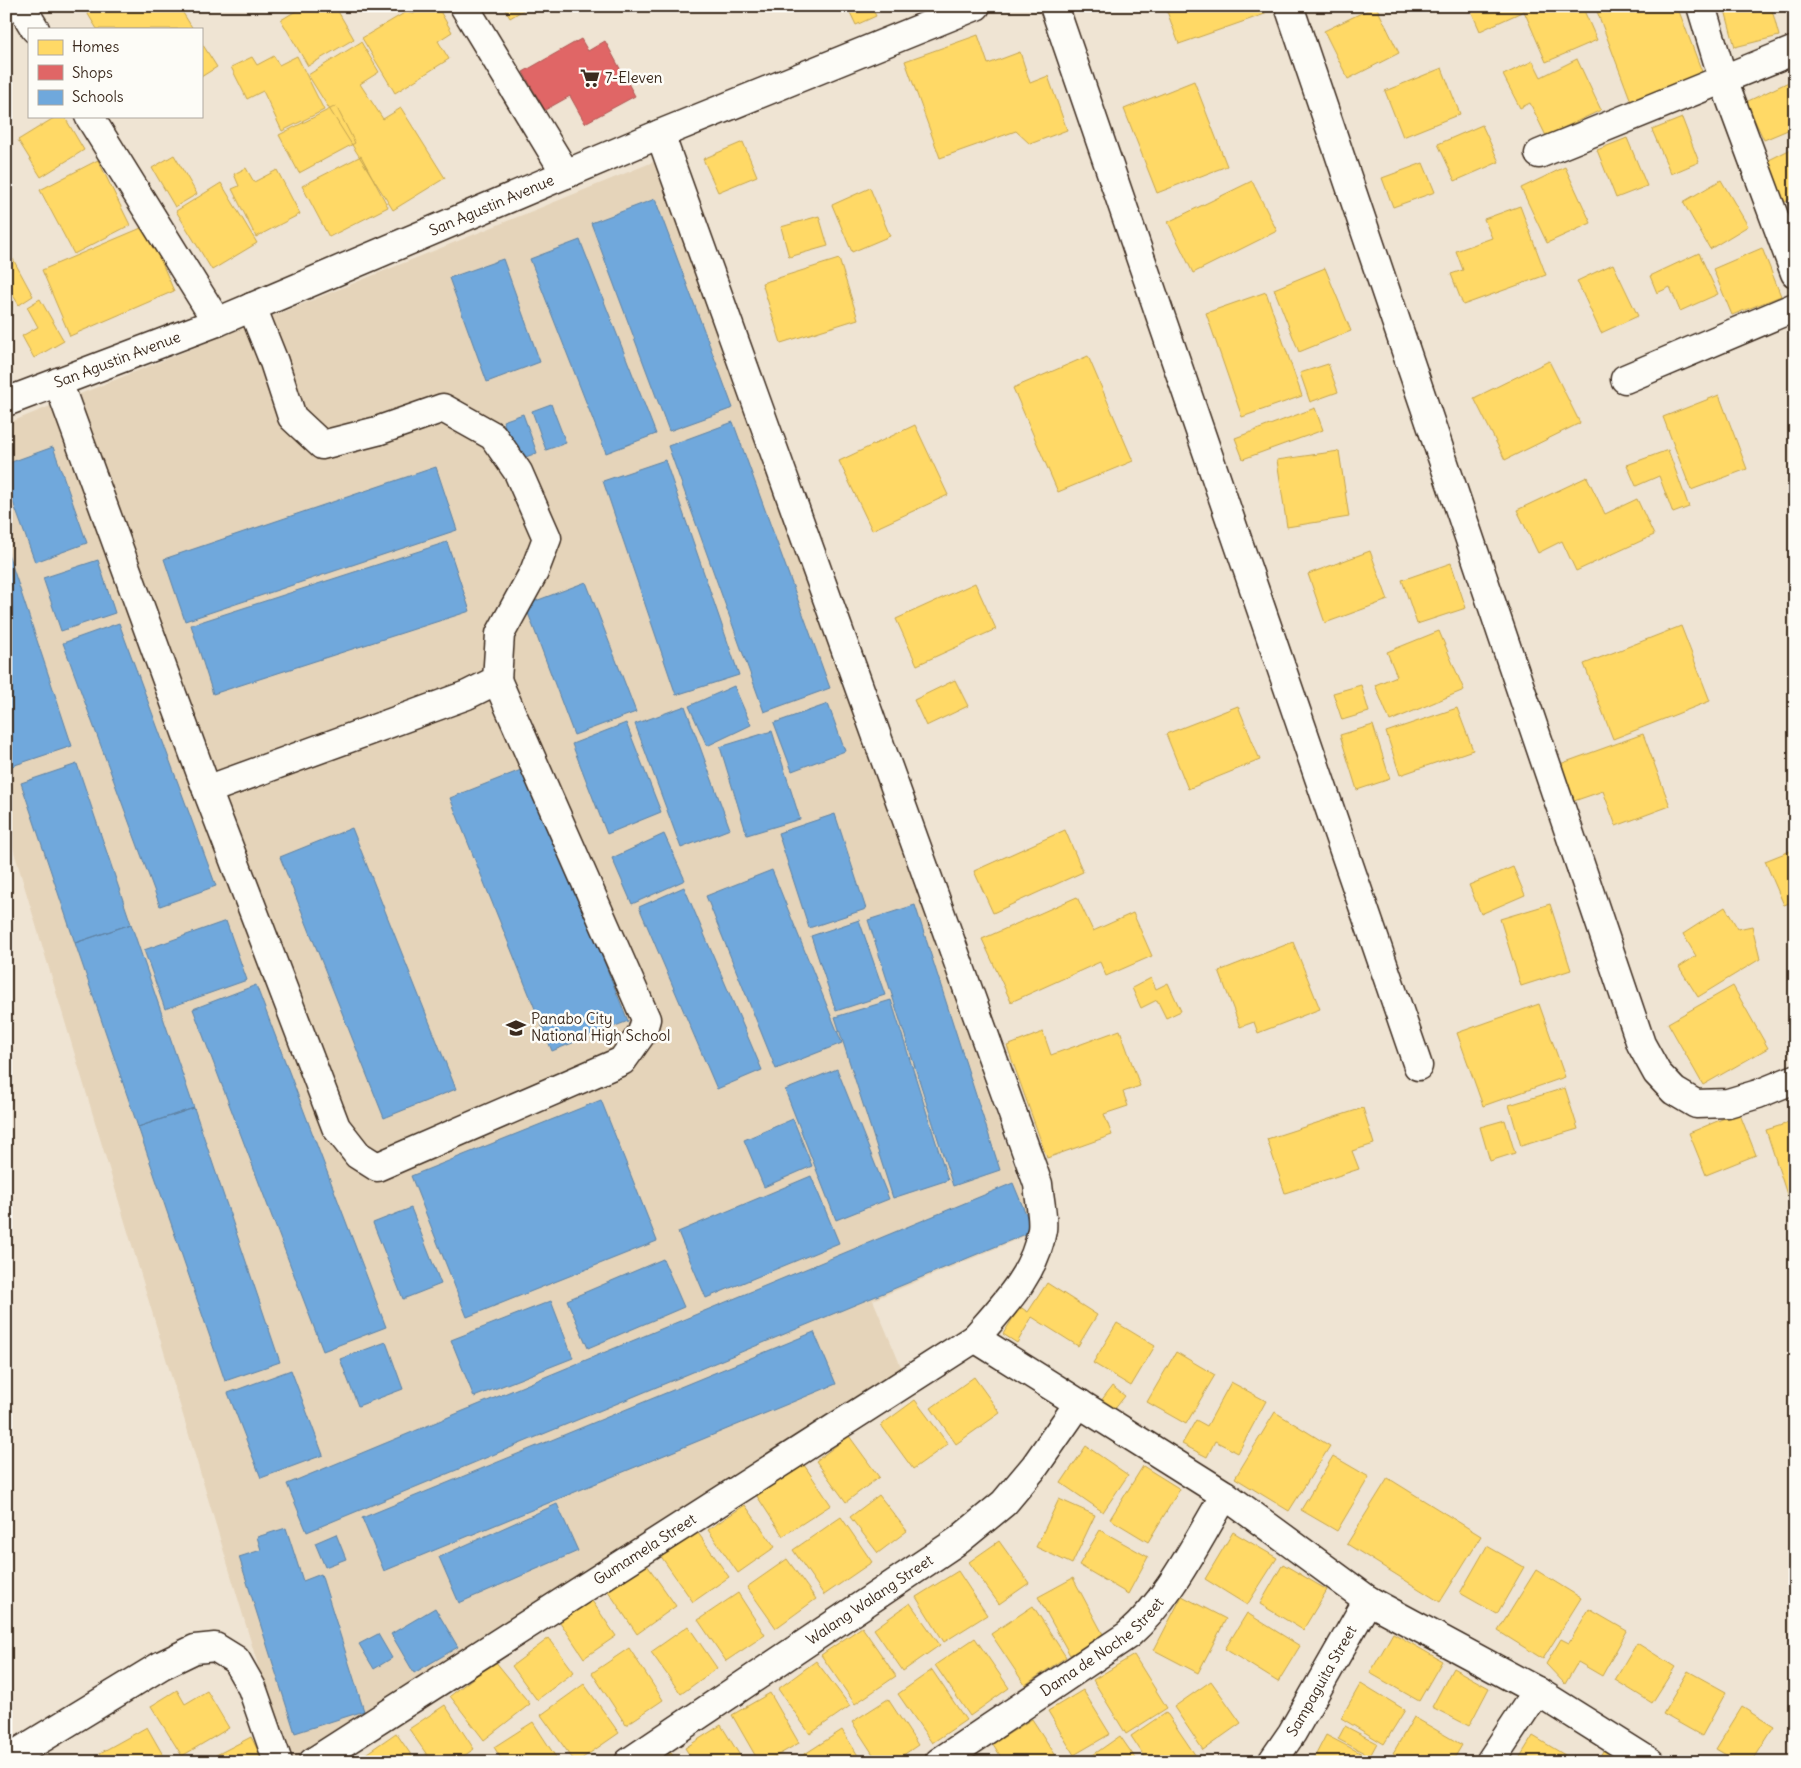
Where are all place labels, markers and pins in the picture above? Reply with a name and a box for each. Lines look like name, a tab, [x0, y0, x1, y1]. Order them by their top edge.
supermarket icon: 7-Eleven	[579, 67, 601, 89]
place label: 7-Eleven	[605, 68, 663, 87]
place label: Panabo City National High School	[531, 1009, 670, 1045]
school or university icon: Panabo City National High School	[505, 1017, 527, 1039]

